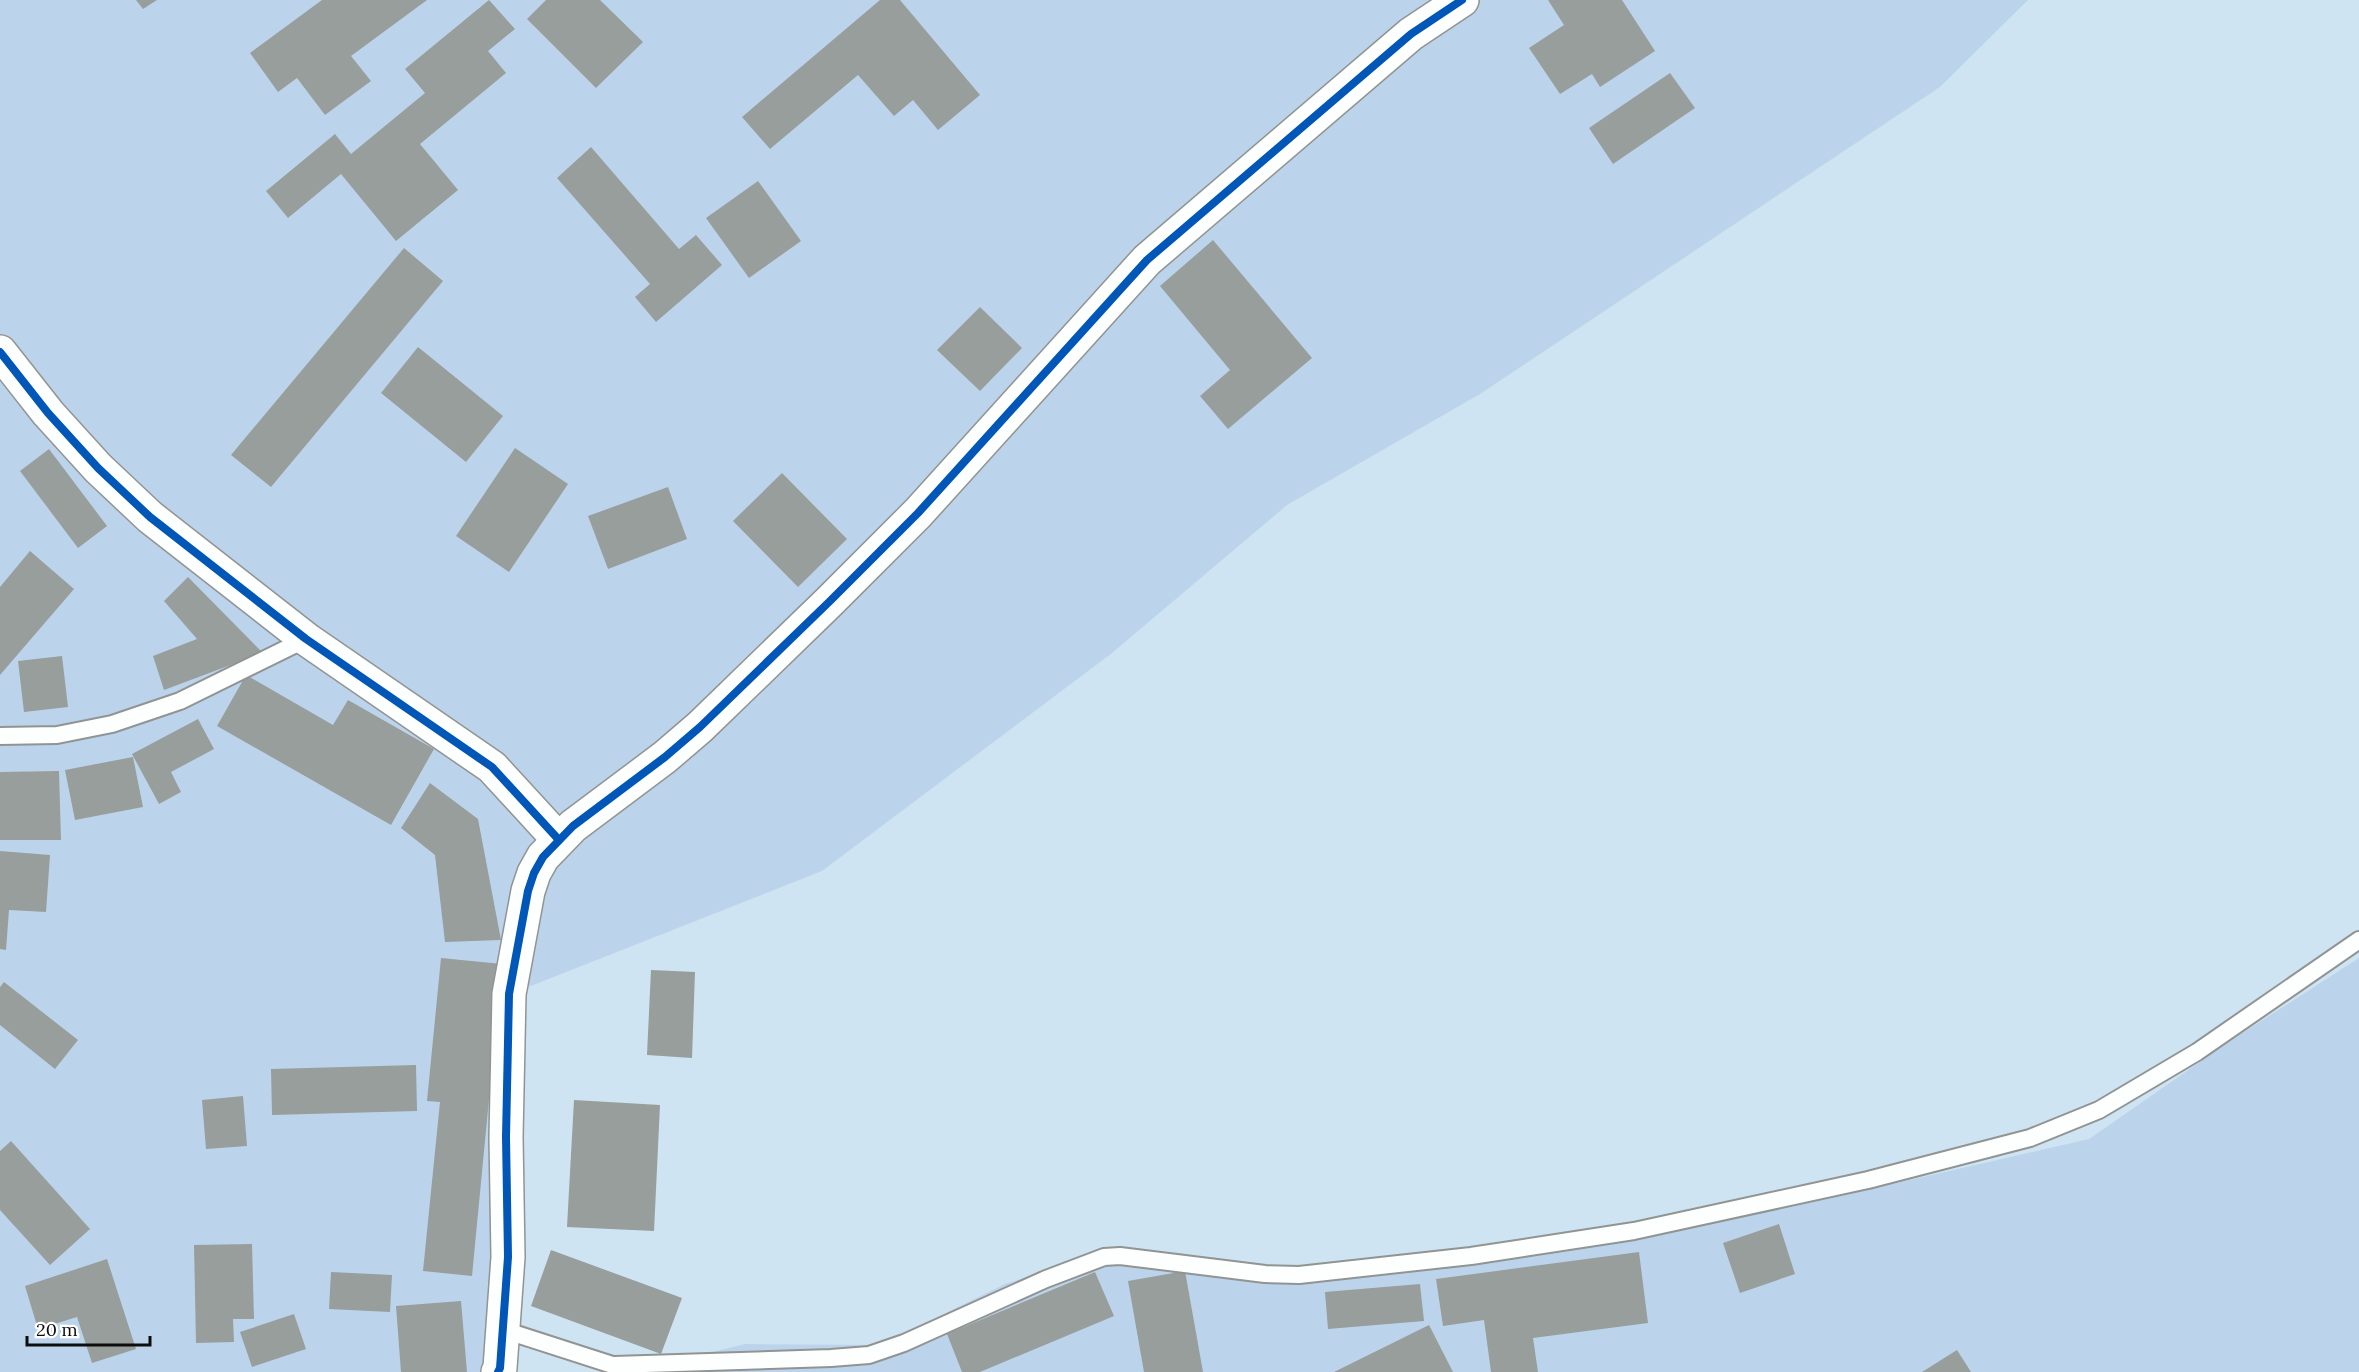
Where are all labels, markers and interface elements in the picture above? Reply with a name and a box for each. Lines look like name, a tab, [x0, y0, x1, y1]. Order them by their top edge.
scale bar	[27, 1309, 150, 1347]
text: 20 m	[36, 1318, 78, 1341]

